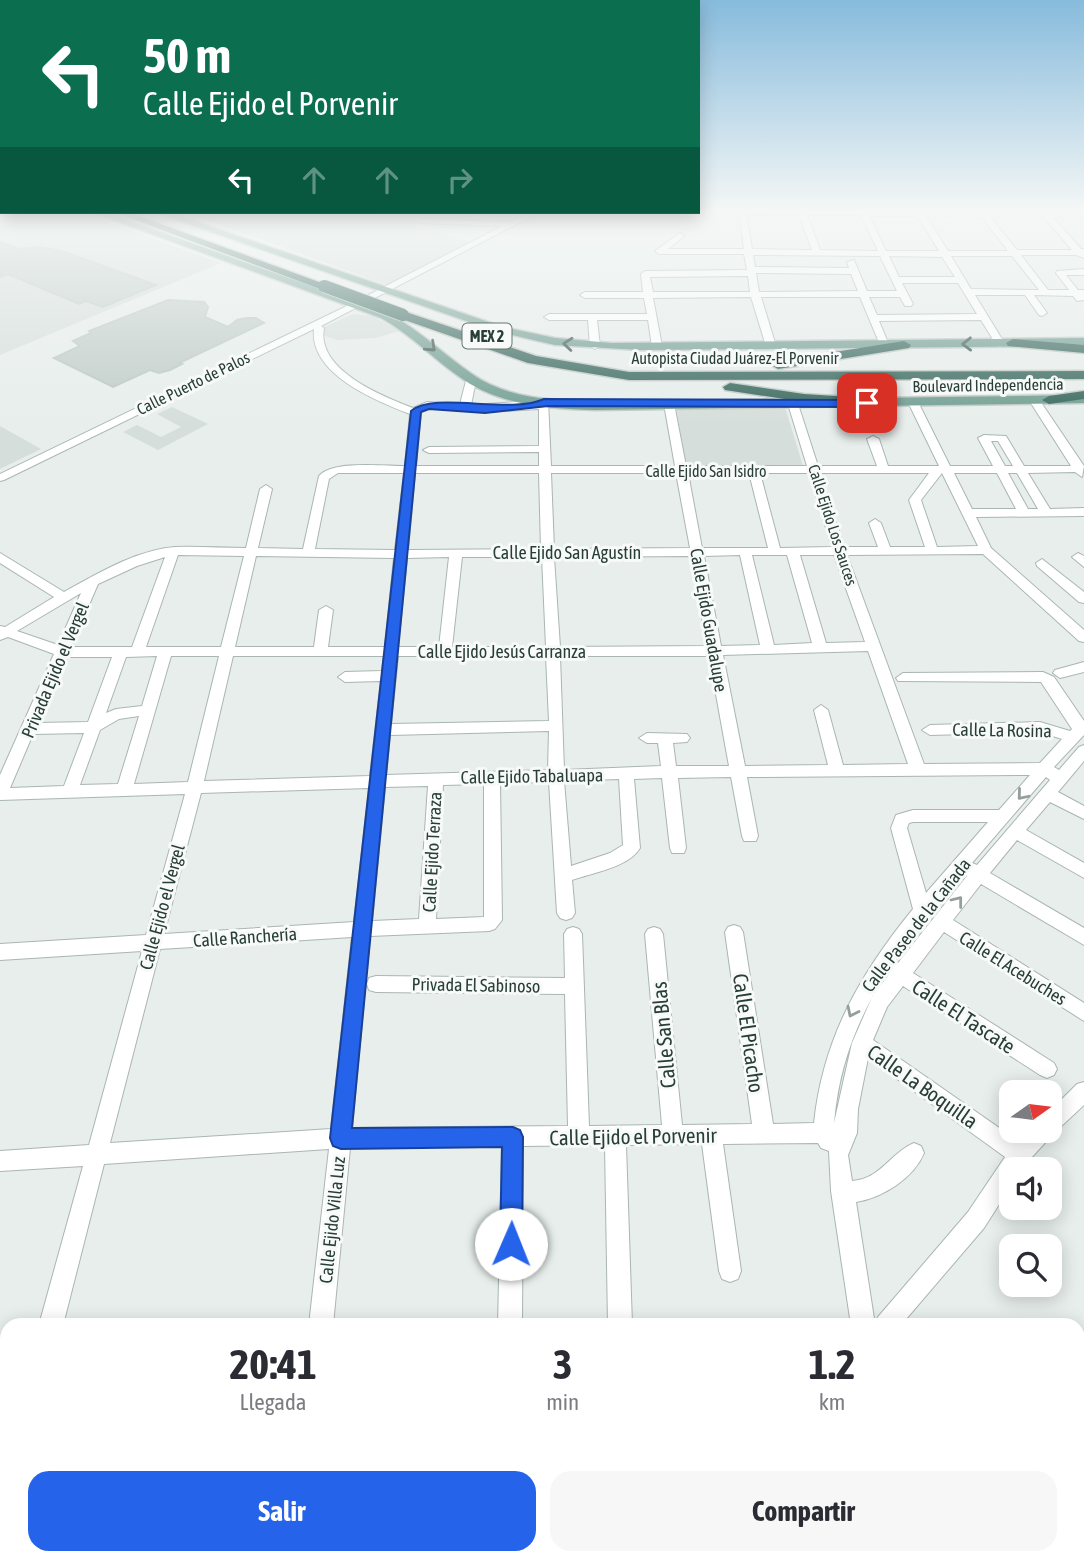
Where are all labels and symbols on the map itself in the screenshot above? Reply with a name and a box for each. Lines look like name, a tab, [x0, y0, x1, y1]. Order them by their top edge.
road number: MEX 2	[462, 324, 512, 348]
one-way arrow	[961, 336, 972, 352]
one-way arrow	[562, 337, 573, 352]
one-way arrow	[423, 338, 436, 351]
street label: Calle Puerto de Palos	[134, 348, 253, 418]
street label: Autopista Ciudad Juárez-El Porvenir	[631, 349, 839, 368]
pin	[837, 373, 897, 433]
street label: Boulevard Independencia	[912, 375, 1064, 396]
street label: Calle Ejido San Isidro	[645, 462, 767, 481]
street label: Calle Ejido Los Sauces	[804, 462, 861, 588]
street label: Calle Ejido San Agustín	[493, 542, 641, 563]
street label: Calle Ejido Guadalupe	[686, 547, 732, 693]
street label: Privada Ejido el Vergel	[17, 599, 93, 741]
street label: Calle Ejido Jesús Carranza	[418, 641, 586, 662]
street label: Calle La Rosina	[952, 719, 1052, 741]
street label: Calle Ejido Tabaluapa	[461, 764, 603, 788]
one-way arrow	[1018, 786, 1030, 799]
street label: Calle Ejido Terraza	[418, 791, 446, 913]
street label: Calle Ejido el Vergel	[135, 842, 189, 972]
street label: Calle Paseo de la Cañada	[857, 854, 975, 996]
one-way arrow	[950, 896, 963, 909]
street label: Calle Ranchería	[192, 923, 298, 951]
street label: Calle El Acebuches	[956, 927, 1070, 1009]
street label: Calle El Picacho	[729, 972, 769, 1094]
street label: Privada El Sabinoso	[411, 973, 541, 997]
street label: Calle El Tascate	[908, 974, 1020, 1058]
street label: Calle San Blas	[646, 981, 680, 1089]
one-way arrow	[846, 1005, 860, 1017]
street label: Calle La Boquilla	[863, 1039, 983, 1133]
north arrow	[999, 1080, 1062, 1143]
street label: Calle Ejido el Porvenir	[549, 1123, 718, 1149]
street label: Calle Ejido Villa Luz	[315, 1155, 349, 1284]
position arrow	[474, 1207, 548, 1281]

